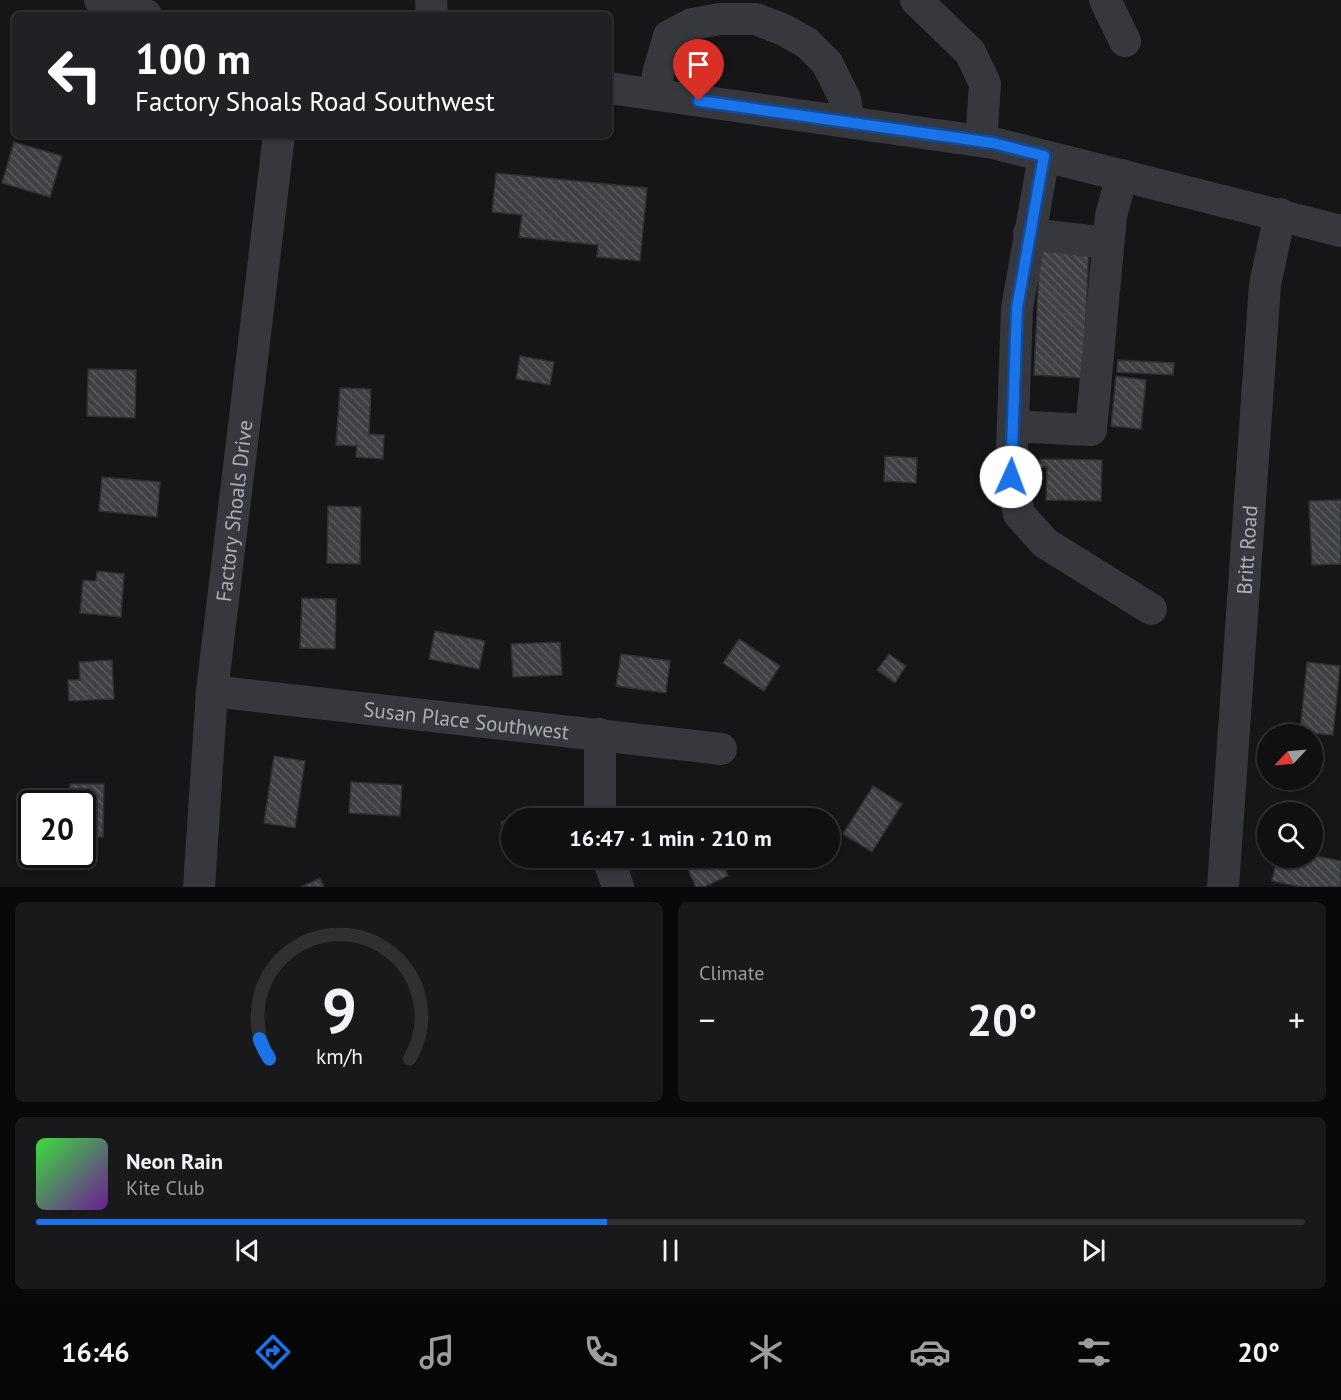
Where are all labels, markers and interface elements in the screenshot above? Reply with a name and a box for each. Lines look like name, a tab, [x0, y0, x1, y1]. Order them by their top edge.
text: 100 m	[135, 31, 251, 86]
icon: left	[36, 36, 114, 114]
pin	[673, 39, 724, 101]
icon: arrive	[682, 48, 715, 81]
text: Factory Shoals Road Southwest	[135, 84, 495, 118]
street label: Factory Shoals Drive	[209, 418, 258, 603]
position arrow	[979, 445, 1043, 509]
street label: Britt Road	[1230, 504, 1263, 595]
street label: Susan Place Southwest	[362, 695, 571, 745]
north arrow	[1257, 724, 1323, 790]
map controls	[1257, 724, 1323, 868]
speed limit sign: 20	[18, 790, 96, 868]
button: search	[1257, 802, 1323, 868]
text: 16:47 · 1 min · 210 m	[569, 824, 772, 852]
text: Climate	[699, 960, 765, 986]
text: 9	[321, 969, 357, 1050]
text: 20°	[967, 990, 1037, 1048]
text: −	[699, 998, 716, 1041]
text: +	[1288, 998, 1305, 1041]
text: km/h	[315, 1042, 362, 1070]
text: Neon Rain	[126, 1147, 223, 1175]
text: Kite Club	[126, 1175, 204, 1201]
icon: previous	[231, 1234, 264, 1267]
icon: pause	[654, 1234, 687, 1267]
icon: next	[1077, 1234, 1110, 1267]
icon: directions	[252, 1331, 294, 1373]
icon: music	[416, 1331, 458, 1373]
icon: phone	[580, 1331, 622, 1373]
icon: climate	[745, 1331, 787, 1373]
icon: car	[909, 1331, 951, 1373]
icon: filters	[1073, 1331, 1115, 1373]
text: 16:46	[61, 1335, 130, 1369]
text: 20°	[1237, 1335, 1280, 1369]

